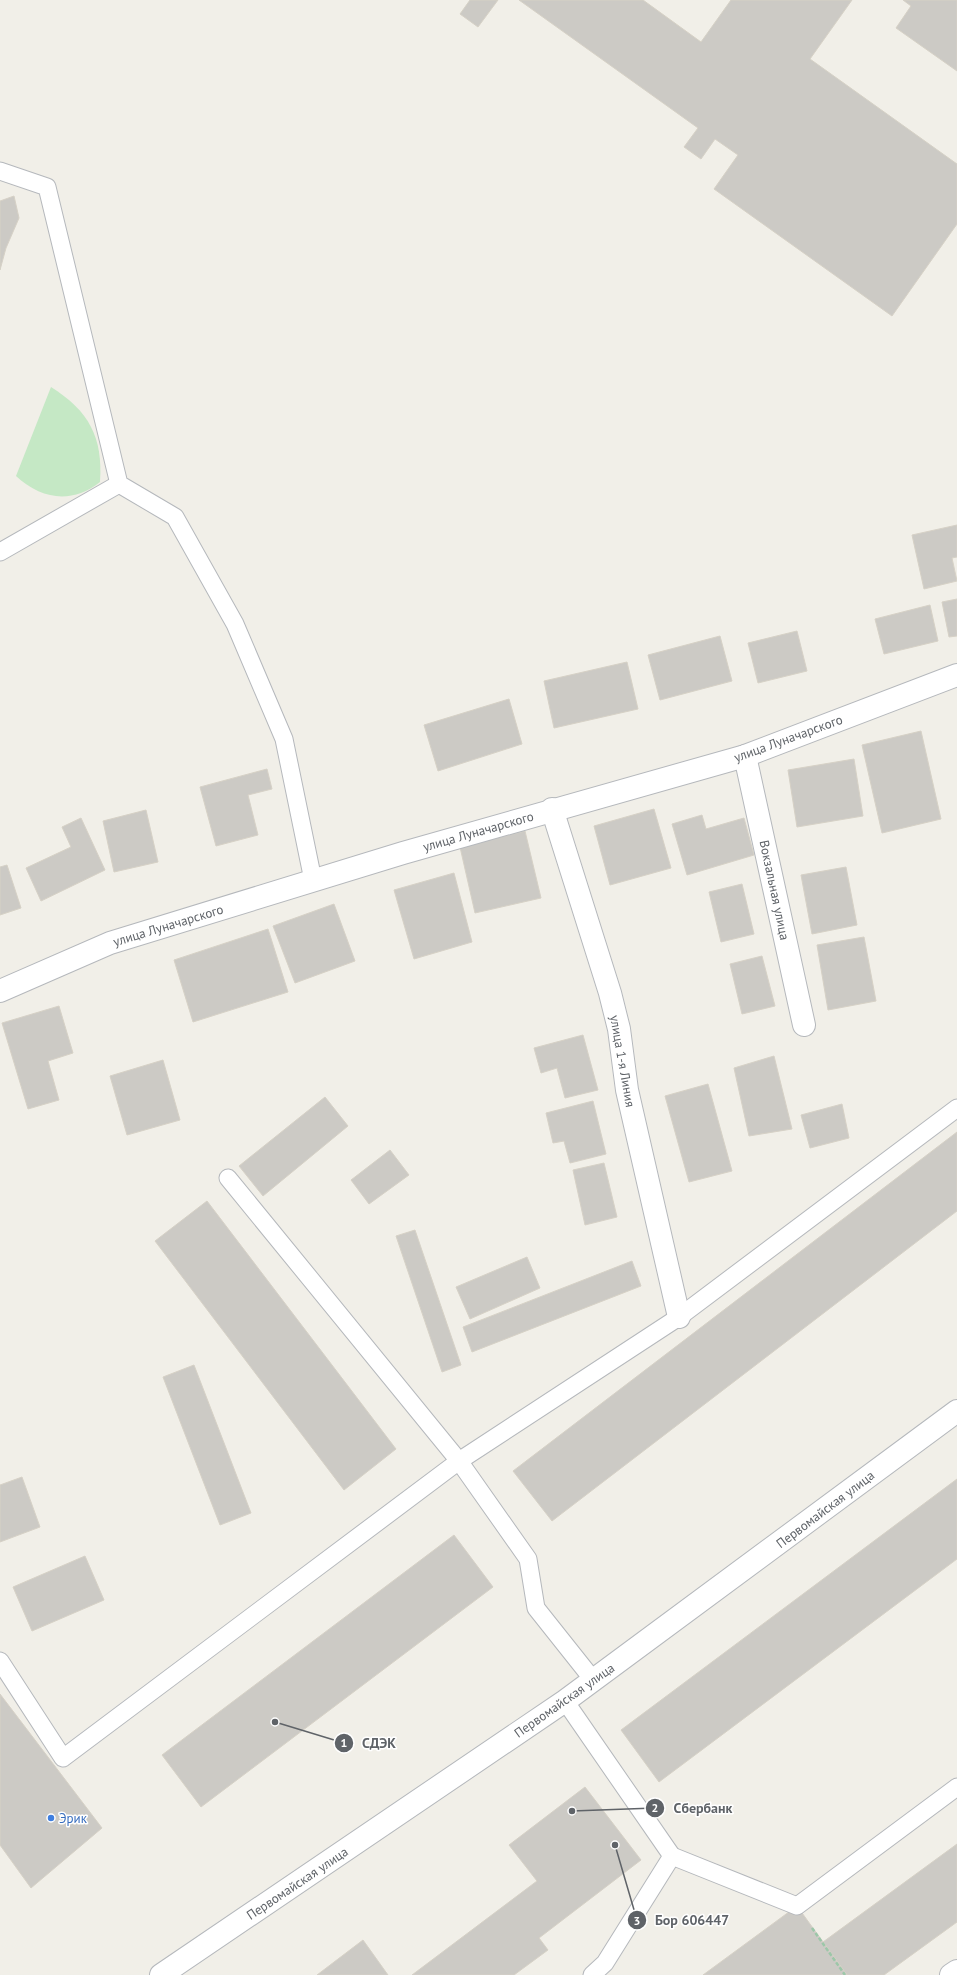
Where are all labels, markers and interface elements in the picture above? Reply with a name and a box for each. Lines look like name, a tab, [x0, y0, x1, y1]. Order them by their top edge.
street label: улица Луначарского	[732, 711, 845, 766]
street label: улица Луначарского	[421, 808, 535, 855]
street label: Вокзальная улица	[756, 839, 793, 942]
street label: улица Луначарского	[111, 901, 225, 950]
street label: улица 1-я Линия	[606, 1014, 639, 1109]
street label: Первомайская улица	[773, 1467, 878, 1552]
street label: Первомайская улица	[511, 1659, 618, 1741]
callout: СДЭК	[334, 1730, 404, 1756]
text: СДЭК	[362, 1734, 396, 1752]
text: 1	[341, 1735, 347, 1750]
callout: Сбербанк	[645, 1795, 740, 1821]
text: Сбербанк	[674, 1799, 733, 1817]
text: 2	[652, 1800, 658, 1815]
place label: Эрик	[59, 1810, 88, 1827]
marker: Эрик	[46, 1813, 56, 1823]
street label: Первомайская улица	[243, 1843, 351, 1924]
callout: Бор 606447	[627, 1907, 737, 1933]
text: Бор 606447	[655, 1911, 729, 1929]
text: 3	[634, 1913, 640, 1928]

